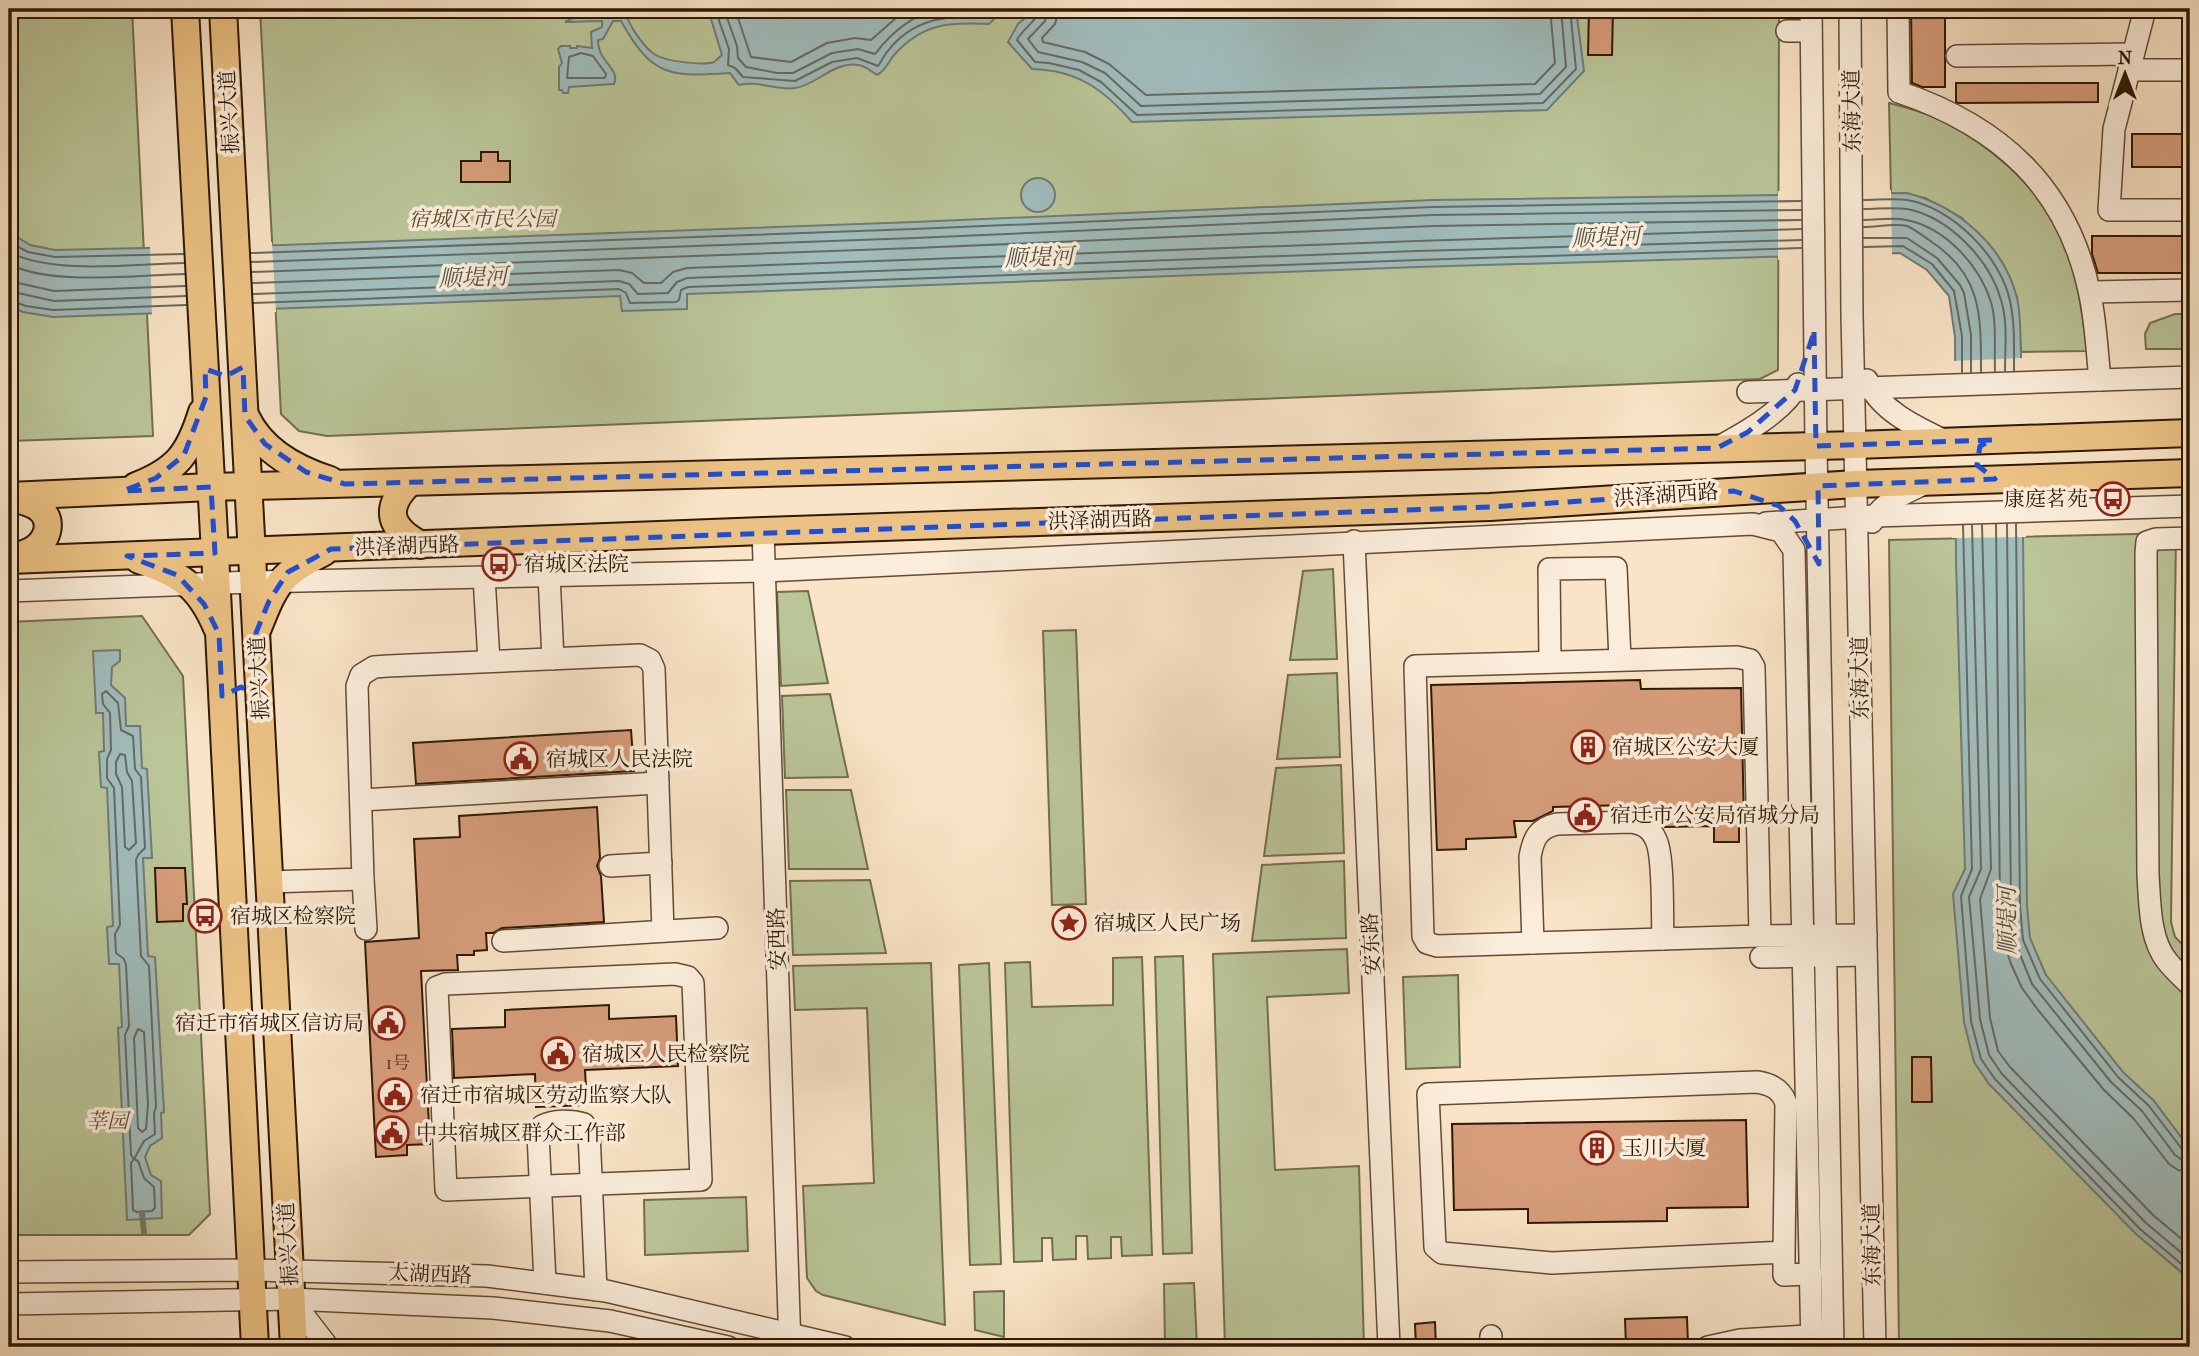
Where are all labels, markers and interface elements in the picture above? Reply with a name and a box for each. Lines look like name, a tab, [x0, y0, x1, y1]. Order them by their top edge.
north arrow	[2090, 38, 2160, 108]
text: N	[2118, 47, 2133, 69]
street label: 振兴大道	[215, 69, 243, 155]
street label: 东海大道	[1839, 69, 1865, 153]
park label: 宿城区市民公园	[409, 207, 558, 231]
water label: 顺堤河	[1571, 223, 1645, 252]
water label: 顺堤河	[1004, 243, 1078, 272]
water label: 顺堤河	[438, 263, 512, 292]
street label: 洪泽湖西路	[1613, 479, 1719, 511]
bus stop icon: 康庭茗苑	[2094, 480, 2132, 518]
place label: 康庭茗苑	[2004, 487, 2088, 511]
street label: 洪泽湖西路	[1047, 506, 1153, 534]
street label: 洪泽湖西路	[354, 532, 460, 560]
bus stop icon: 宿城区法院	[480, 545, 518, 583]
place label: 宿城区法院	[524, 552, 629, 576]
street label: 振兴大道	[245, 635, 273, 721]
street label: 东海大道	[1847, 636, 1873, 720]
building icon: 宿城区公安大厦	[1569, 728, 1607, 766]
place label: 宿城区公安大厦	[1612, 735, 1759, 759]
public building icon: 宿城区人民法院	[502, 740, 540, 778]
place label: 宿城区人民法院	[546, 747, 693, 771]
public building icon: 宿迁市公安局宿城分局	[1566, 796, 1604, 834]
place label: 宿迁市公安局宿城分局	[1610, 803, 1820, 827]
water label: 顺堤河	[1993, 882, 2022, 956]
bus stop icon: 宿城区检察院	[186, 897, 224, 935]
place label: 宿城区检察院	[230, 904, 356, 928]
place icon: 宿城区人民广场	[1050, 904, 1088, 942]
street label: 安西路	[764, 907, 790, 971]
place label: 宿城区人民广场	[1094, 911, 1241, 935]
street label: 安东路	[1357, 912, 1385, 976]
public building icon: 宿迁市宿城区信访局	[369, 1004, 407, 1042]
place label: 宿迁市宿城区信访局	[175, 1011, 364, 1035]
public building icon: 宿城区人民检察院	[539, 1035, 577, 1073]
place label: 宿城区人民检察院	[582, 1042, 750, 1066]
house number: 1号	[386, 1053, 410, 1074]
public building icon: 宿迁市宿城区劳动监察大队	[376, 1076, 414, 1114]
place label: 宿迁市宿城区劳动监察大队	[420, 1083, 672, 1107]
park label: 莘园	[86, 1109, 131, 1133]
public building icon: 中共宿城区群众工作部	[373, 1114, 411, 1152]
place label: 中共宿城区群众工作部	[416, 1121, 626, 1145]
building icon: 玉川大厦	[1578, 1129, 1616, 1167]
place label: 玉川大厦	[1622, 1136, 1706, 1160]
street label: 振兴大道	[274, 1201, 302, 1287]
street label: 东海大道	[1859, 1203, 1885, 1287]
street label: 太湖西路	[388, 1261, 472, 1287]

